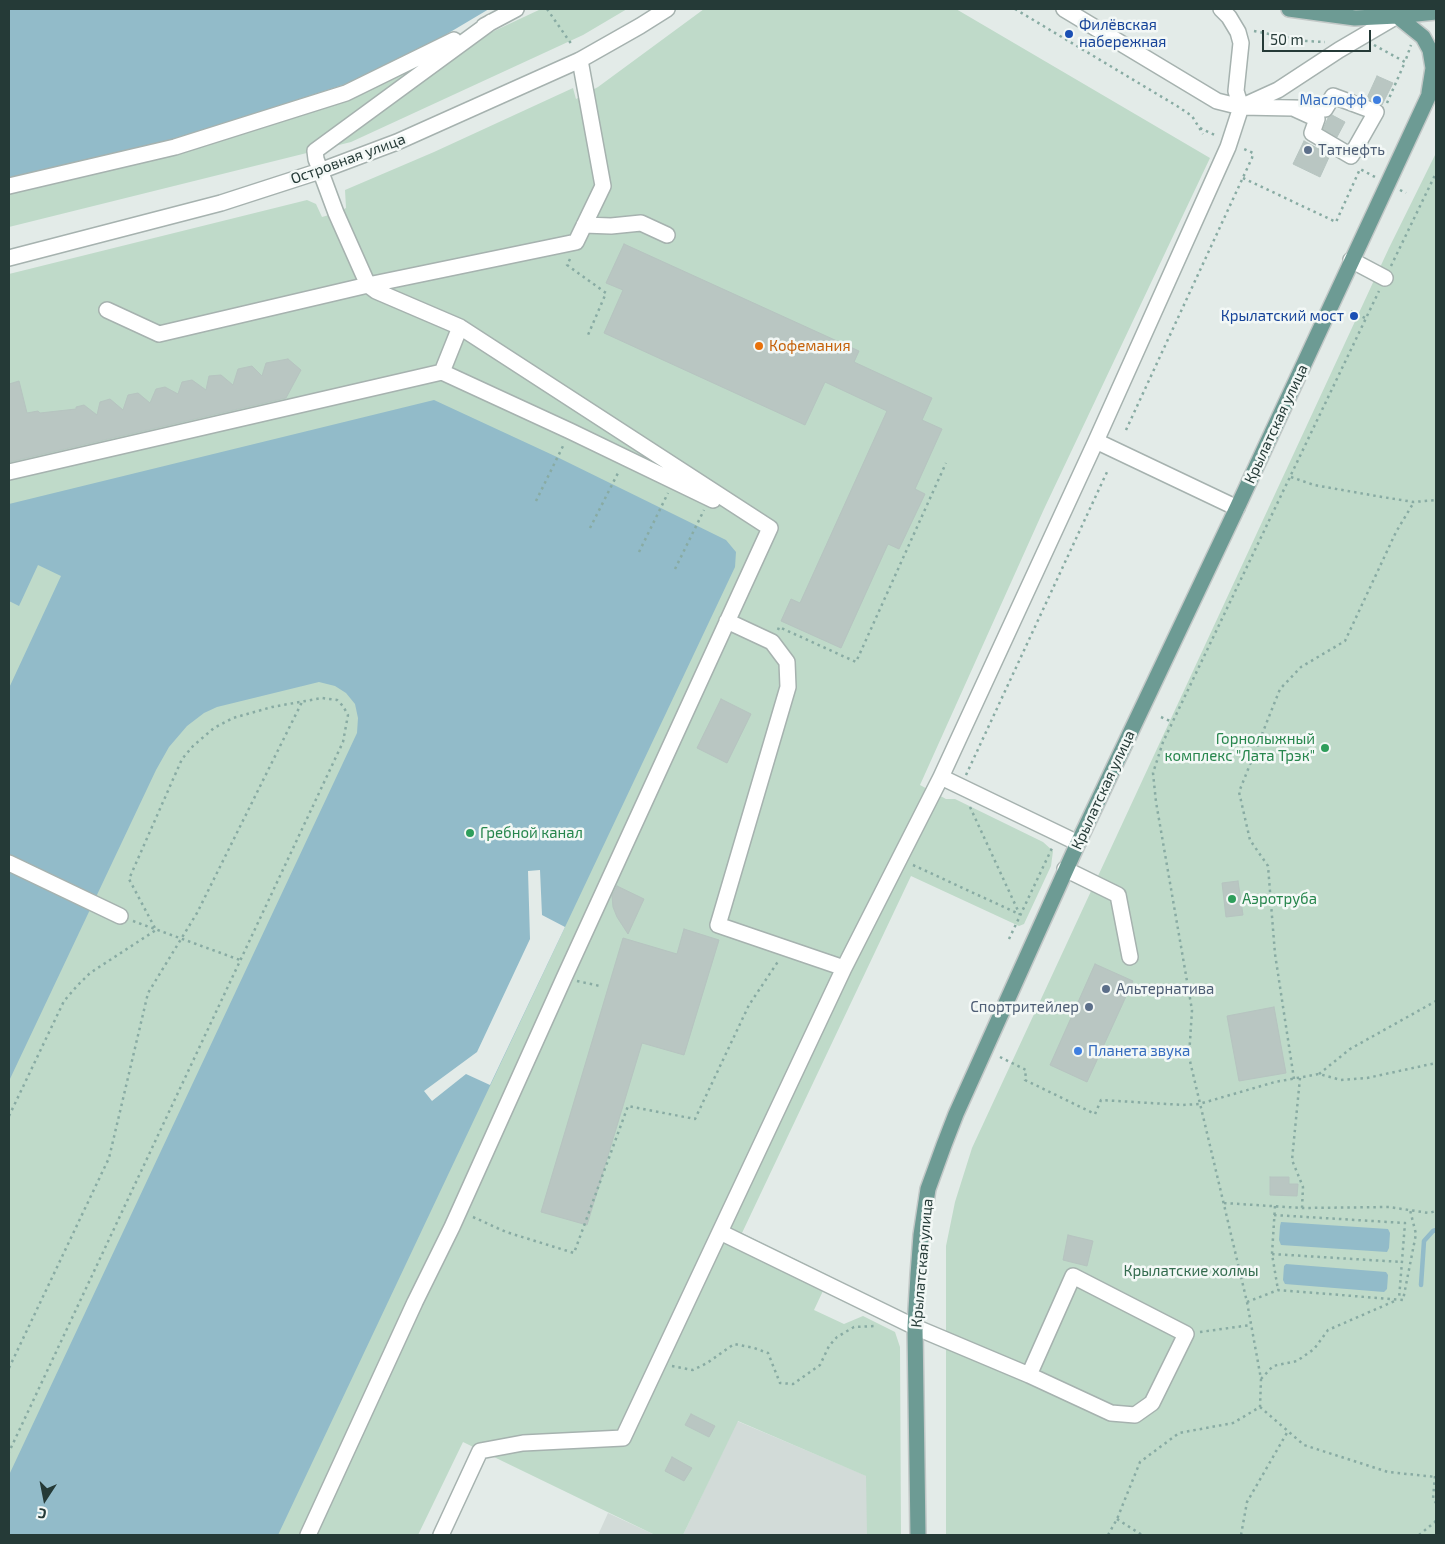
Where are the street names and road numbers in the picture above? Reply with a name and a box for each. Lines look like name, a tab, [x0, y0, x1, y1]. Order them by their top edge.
street label: Островная улица	[288, 130, 408, 188]
street label: Крылатская улица	[1240, 361, 1312, 487]
street label: Крылатская улица	[1067, 727, 1139, 853]
street label: Крылатская улица	[907, 1198, 937, 1328]

